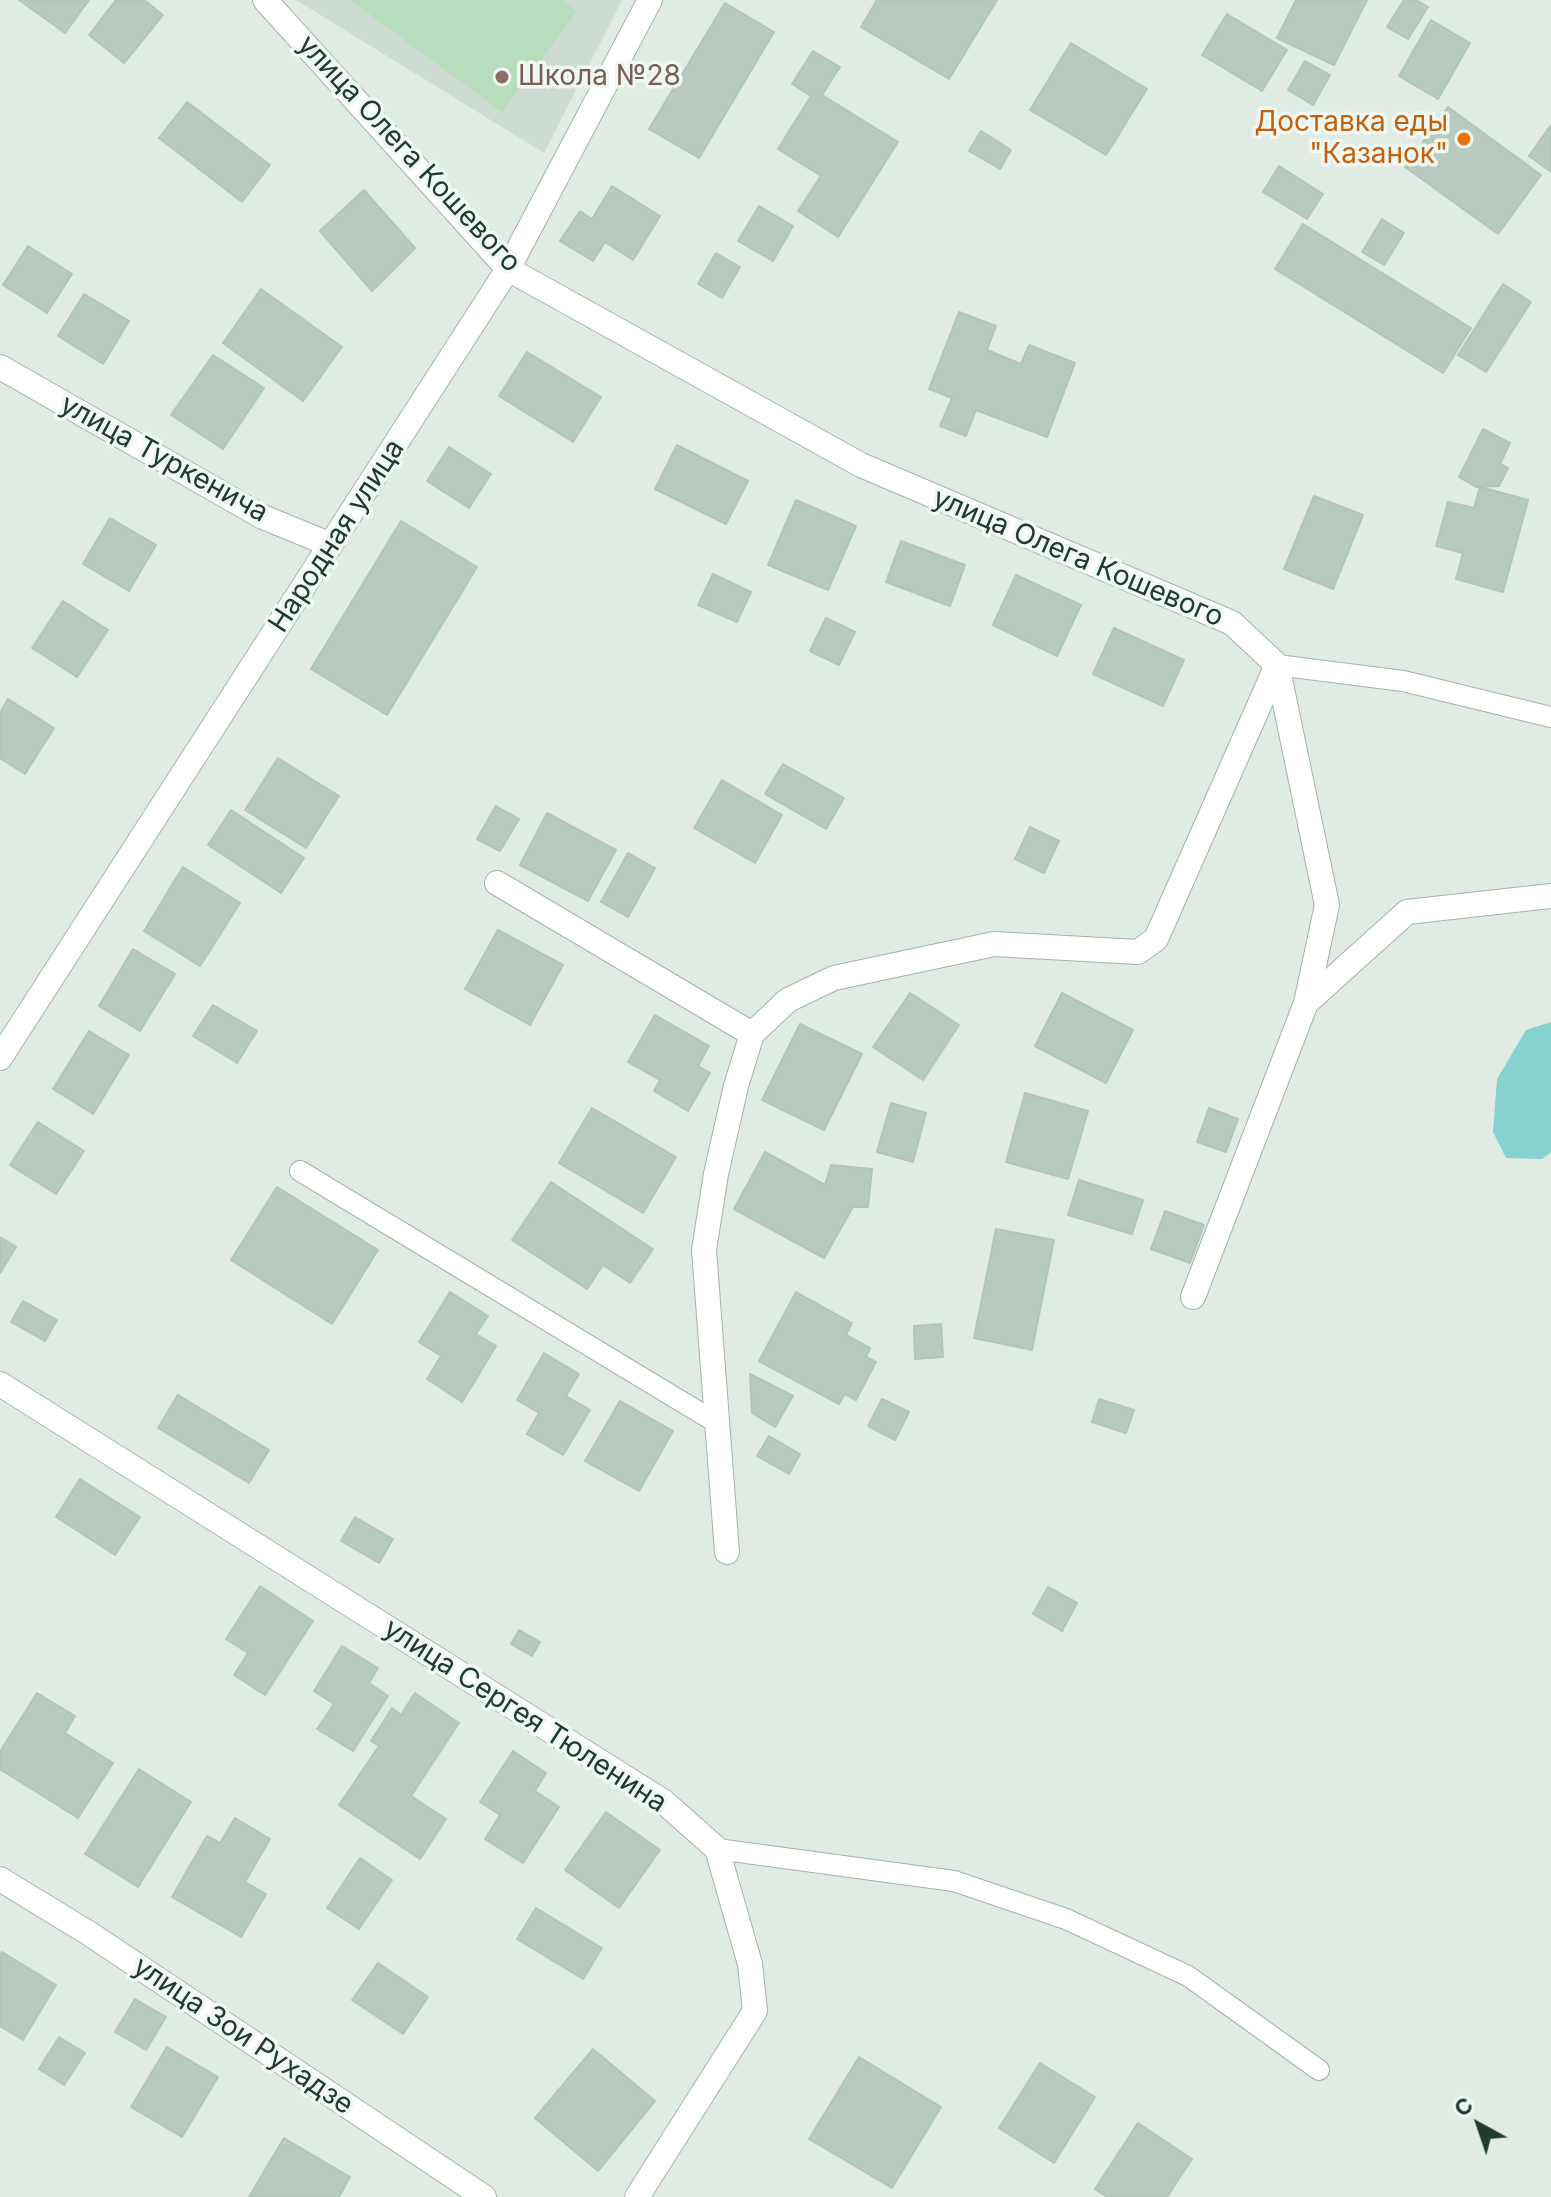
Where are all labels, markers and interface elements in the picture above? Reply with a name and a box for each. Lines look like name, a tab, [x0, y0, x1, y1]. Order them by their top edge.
street label: улица Олега Кошевого	[290, 28, 528, 280]
place label: Школа №28	[518, 60, 681, 94]
marker: Школа №28	[493, 68, 511, 86]
place label: Доставка еды "Казанок"	[1254, 106, 1448, 172]
marker: Доставка еды "Казанок"	[1455, 130, 1473, 148]
street label: улица Туркенича	[54, 388, 274, 530]
street label: Народная улица	[262, 433, 412, 639]
street label: улица Олега Кошевого	[928, 482, 1228, 634]
street label: улица Сергея Тюленина	[377, 1612, 673, 1820]
street label: улица Зои Рухадзе	[127, 1950, 359, 2122]
north arrow	[1439, 2085, 1519, 2165]
text: С	[1449, 2091, 1478, 2122]

